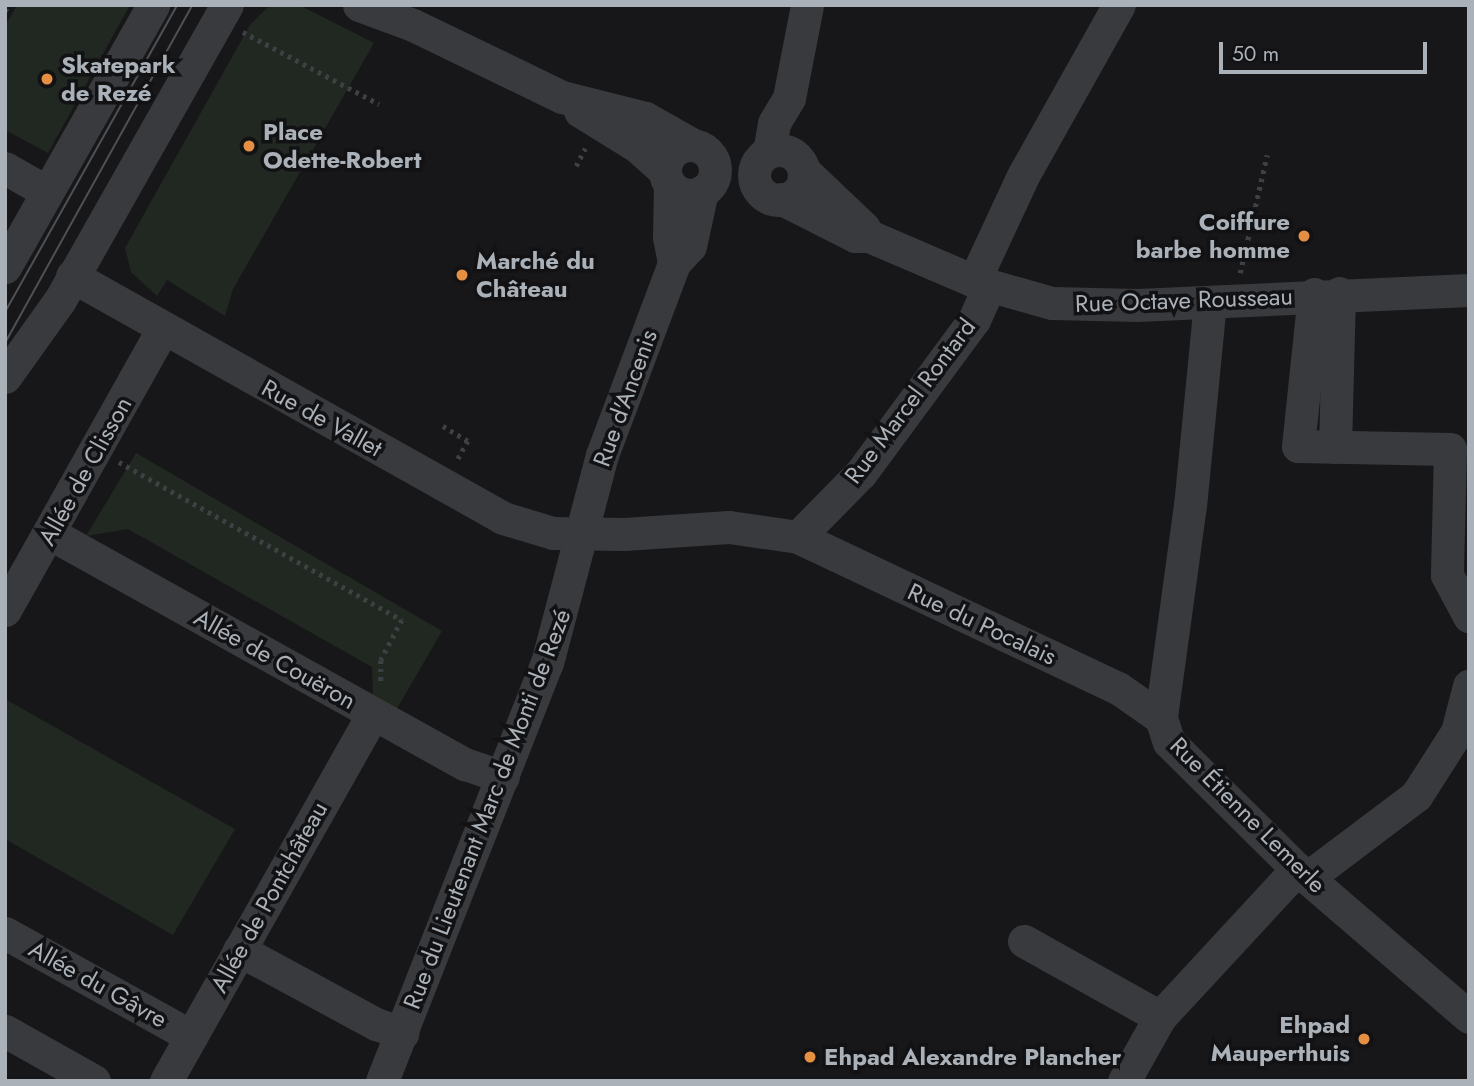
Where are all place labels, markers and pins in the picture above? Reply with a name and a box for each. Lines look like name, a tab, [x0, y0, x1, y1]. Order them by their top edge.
place label: Skatepark de Rezé	[61, 51, 176, 107]
marker: Skatepark de Rezé	[39, 71, 55, 87]
place label: Place Odette-Robert	[263, 118, 421, 174]
marker: Place Odette-Robert	[241, 138, 257, 154]
place label: Coiffure barbe homme	[1136, 208, 1290, 264]
marker: Coiffure barbe homme	[1296, 228, 1312, 244]
place label: Marché du Château	[476, 247, 595, 303]
marker: Marché du Château	[454, 267, 470, 283]
place label: Ehpad Mauperthuis	[1211, 1011, 1350, 1067]
marker: Ehpad Mauperthuis	[1356, 1031, 1372, 1047]
place label: Ehpad Alexandre Plancher	[824, 1043, 1121, 1071]
marker: Ehpad Alexandre Plancher	[802, 1049, 818, 1065]

